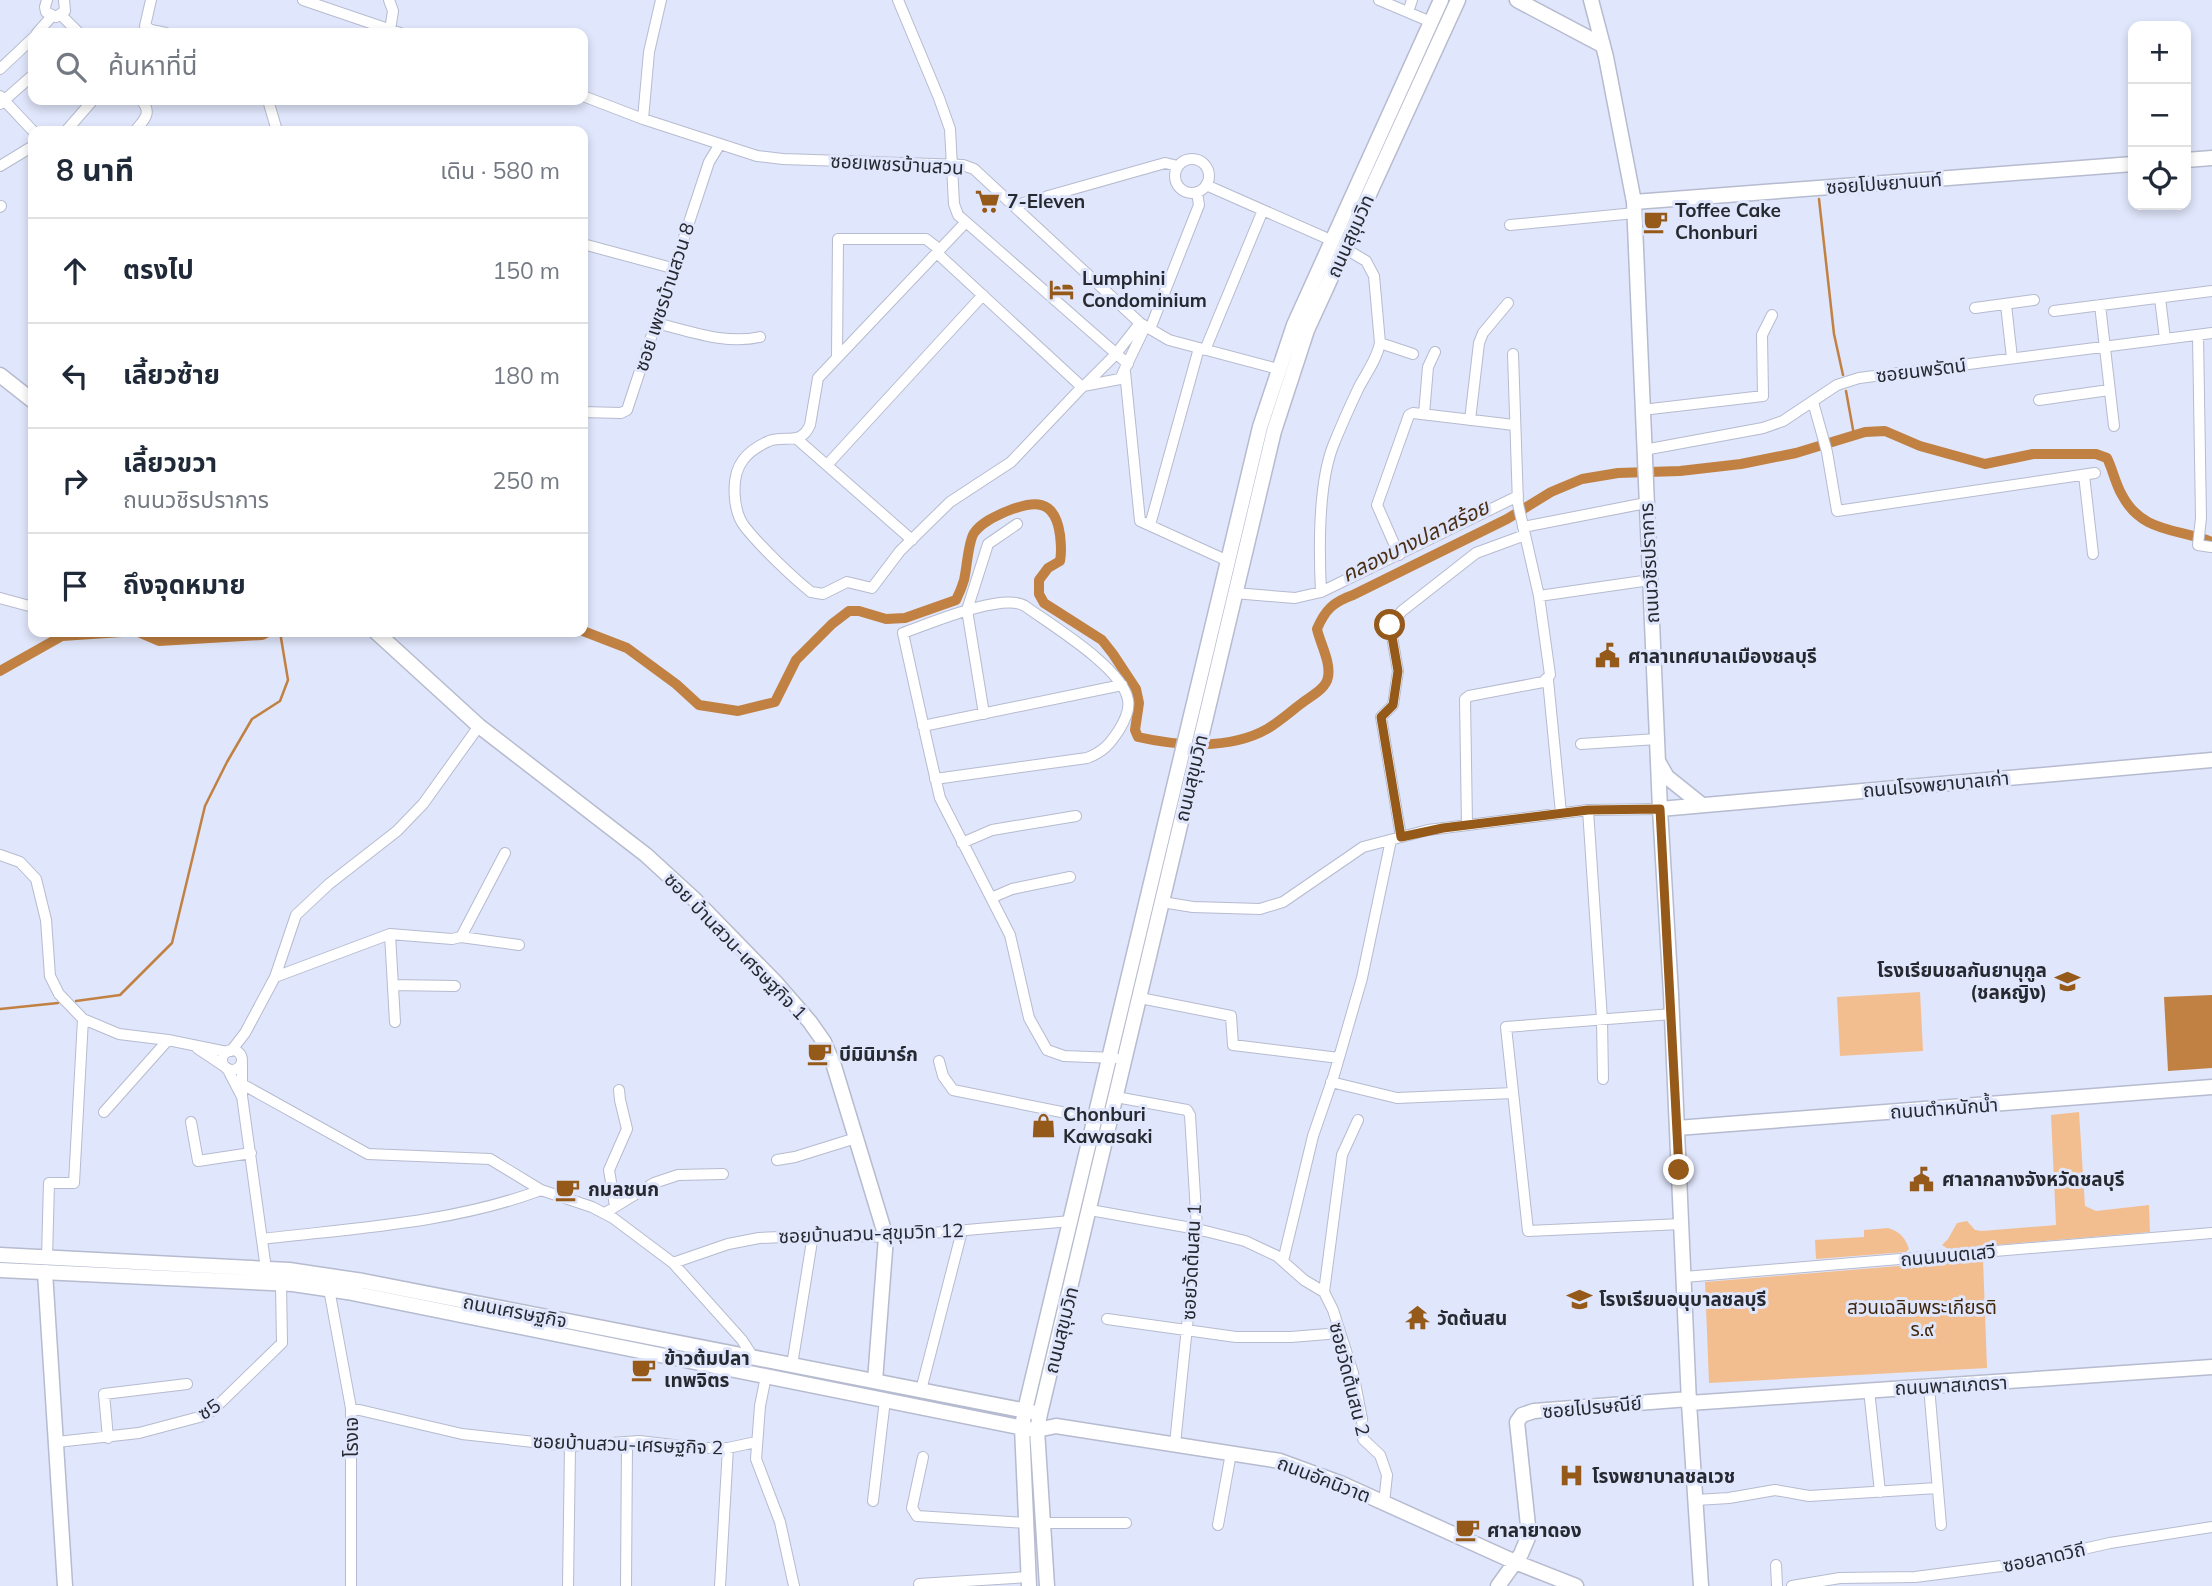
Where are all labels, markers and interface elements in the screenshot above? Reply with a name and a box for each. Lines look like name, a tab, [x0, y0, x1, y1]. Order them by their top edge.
map controls	[2128, 21, 2191, 210]
button: +	[2128, 21, 2191, 84]
search box	[28, 28, 588, 105]
icon: search	[52, 48, 90, 86]
text: ค้นหาที่นี่	[108, 49, 198, 82]
button: −	[2128, 84, 2191, 147]
button: locate	[2128, 147, 2191, 210]
street label: ซอยเพชรบ้านสวน	[830, 149, 964, 179]
text: 8 นาที	[56, 151, 134, 189]
text: เดิน · 580 m	[440, 156, 560, 185]
street label: ซอยโปษยานนท์	[1825, 167, 1943, 199]
supermarket icon: 7-Eleven	[973, 187, 1001, 215]
place label: 7-Eleven	[1007, 189, 1085, 213]
street label: ถนนสุขุมวิท	[1321, 191, 1379, 281]
place label: Toffee Cake Chonburi	[1675, 198, 1781, 244]
cafe icon: Toffee Cake Chonburi	[1641, 207, 1669, 235]
street label: ซอย เพชรบ้านสวน 8	[629, 220, 699, 374]
icon: ahead	[56, 252, 94, 290]
text: ตรงไป	[123, 253, 194, 286]
text: 150 m	[492, 256, 560, 285]
place label: Lumphini Condominium	[1082, 266, 1207, 312]
hotel icon: Lumphini Condominium	[1048, 275, 1076, 303]
street label: ซอยนพรัตน์	[1875, 353, 1967, 387]
icon: left	[56, 357, 94, 395]
text: เลี้ยวซ้าย	[123, 358, 220, 391]
text: 180 m	[492, 361, 560, 390]
text: เลี้ยวขวา	[123, 446, 217, 479]
icon: right	[56, 462, 94, 500]
text: 250 m	[492, 466, 560, 495]
text: ถนนวชิรปราการ	[123, 485, 269, 514]
water label: คลองบางปลาสร้อย	[1337, 492, 1494, 587]
street label: ถนนวชิรปราการ	[1634, 502, 1664, 624]
icon: arrive	[56, 567, 94, 605]
text: ถึงจุดหมาย	[123, 568, 246, 601]
route start	[1374, 609, 1405, 640]
public building icon: ศาลาเทศบาลเมืองชลบุรี	[1594, 642, 1622, 670]
place label: ศาลาเทศบาลเมืองชลบุรี	[1628, 644, 1817, 668]
street label: ถนนสุขุมวิท	[1169, 732, 1213, 824]
street label: ถนนโรงพยาบาลเก่า	[1862, 766, 2010, 802]
street label: ซอย บ้านสวน-เศรษฐกิจ 1	[659, 867, 813, 1025]
place label: โรงเรียนชลกันยานุกูล (ชลหญิง)	[1877, 958, 2047, 1004]
school or university icon: โรงเรียนชลกันยานุกูล (ชลหญิง)	[2053, 967, 2081, 995]
cafe icon: บีมินิมาร์ก	[805, 1040, 833, 1068]
place label: บีมินิมาร์ก	[839, 1042, 918, 1066]
street label: ถนนตำหนักน้ำ	[1889, 1091, 1999, 1124]
place label: Chonburi Kawasaki	[1063, 1102, 1152, 1148]
shop icon: Chonburi Kawasaki	[1029, 1111, 1057, 1139]
route end	[1663, 1154, 1694, 1185]
public building icon: ศาลากลางจังหวัดชลบุรี	[1908, 1165, 1936, 1193]
place label: ศาลากลางจังหวัดชลบุรี	[1942, 1167, 2125, 1191]
cafe icon: กมลชนก	[554, 1175, 582, 1203]
place label: กมลชนก	[588, 1177, 659, 1201]
street label: ซอยวัดต้นสน 1	[1176, 1203, 1206, 1321]
street label: ซอยบ้านสวน-สุขุมวิท 12	[778, 1218, 964, 1248]
street label: ถนนมนตเสวี	[1899, 1239, 1997, 1271]
street label: ถนนสุขุมวิท	[1039, 1284, 1083, 1376]
school or university icon: โรงเรียนอนุบาลชลบุรี	[1565, 1285, 1593, 1313]
place label: โรงเรียนอนุบาลชลบุรี	[1599, 1287, 1767, 1311]
street label: ถนนเศรษฐกิจ	[461, 1289, 569, 1333]
park label: สวนเฉลิมพระเกียรติ ร.๙	[1847, 1295, 1997, 1341]
temple icon: วัดต้นสน	[1403, 1304, 1431, 1332]
place label: วัดต้นสน	[1437, 1306, 1507, 1330]
street label: ซอยวัดต้นสน 2	[1324, 1320, 1376, 1438]
place label: ข้าวต้มปลา เทพจิตร	[664, 1346, 750, 1392]
cafe icon: ข้าวต้มปลา เทพจิตร	[630, 1355, 658, 1383]
street label: ถนนพาสเภตรา	[1894, 1370, 2008, 1400]
street label: ซอยไปรษณีย์	[1541, 1391, 1643, 1423]
street label: ซ5	[193, 1393, 225, 1425]
street label: โรงเจ	[339, 1417, 363, 1457]
street label: ซอยบ้านสวน-เศรษฐกิจ 2	[532, 1429, 724, 1459]
street label: ถนนอัคนิวาต	[1274, 1450, 1374, 1508]
hospital icon: โรงพยาบาลชลเวช	[1558, 1462, 1586, 1490]
place label: โรงพยาบาลชลเวช	[1592, 1464, 1735, 1488]
cafe icon: ศาลายาดอง	[1453, 1516, 1481, 1544]
place label: ศาลายาดอง	[1487, 1518, 1582, 1542]
street label: ซอยลาดวิถี	[2001, 1537, 2087, 1577]

